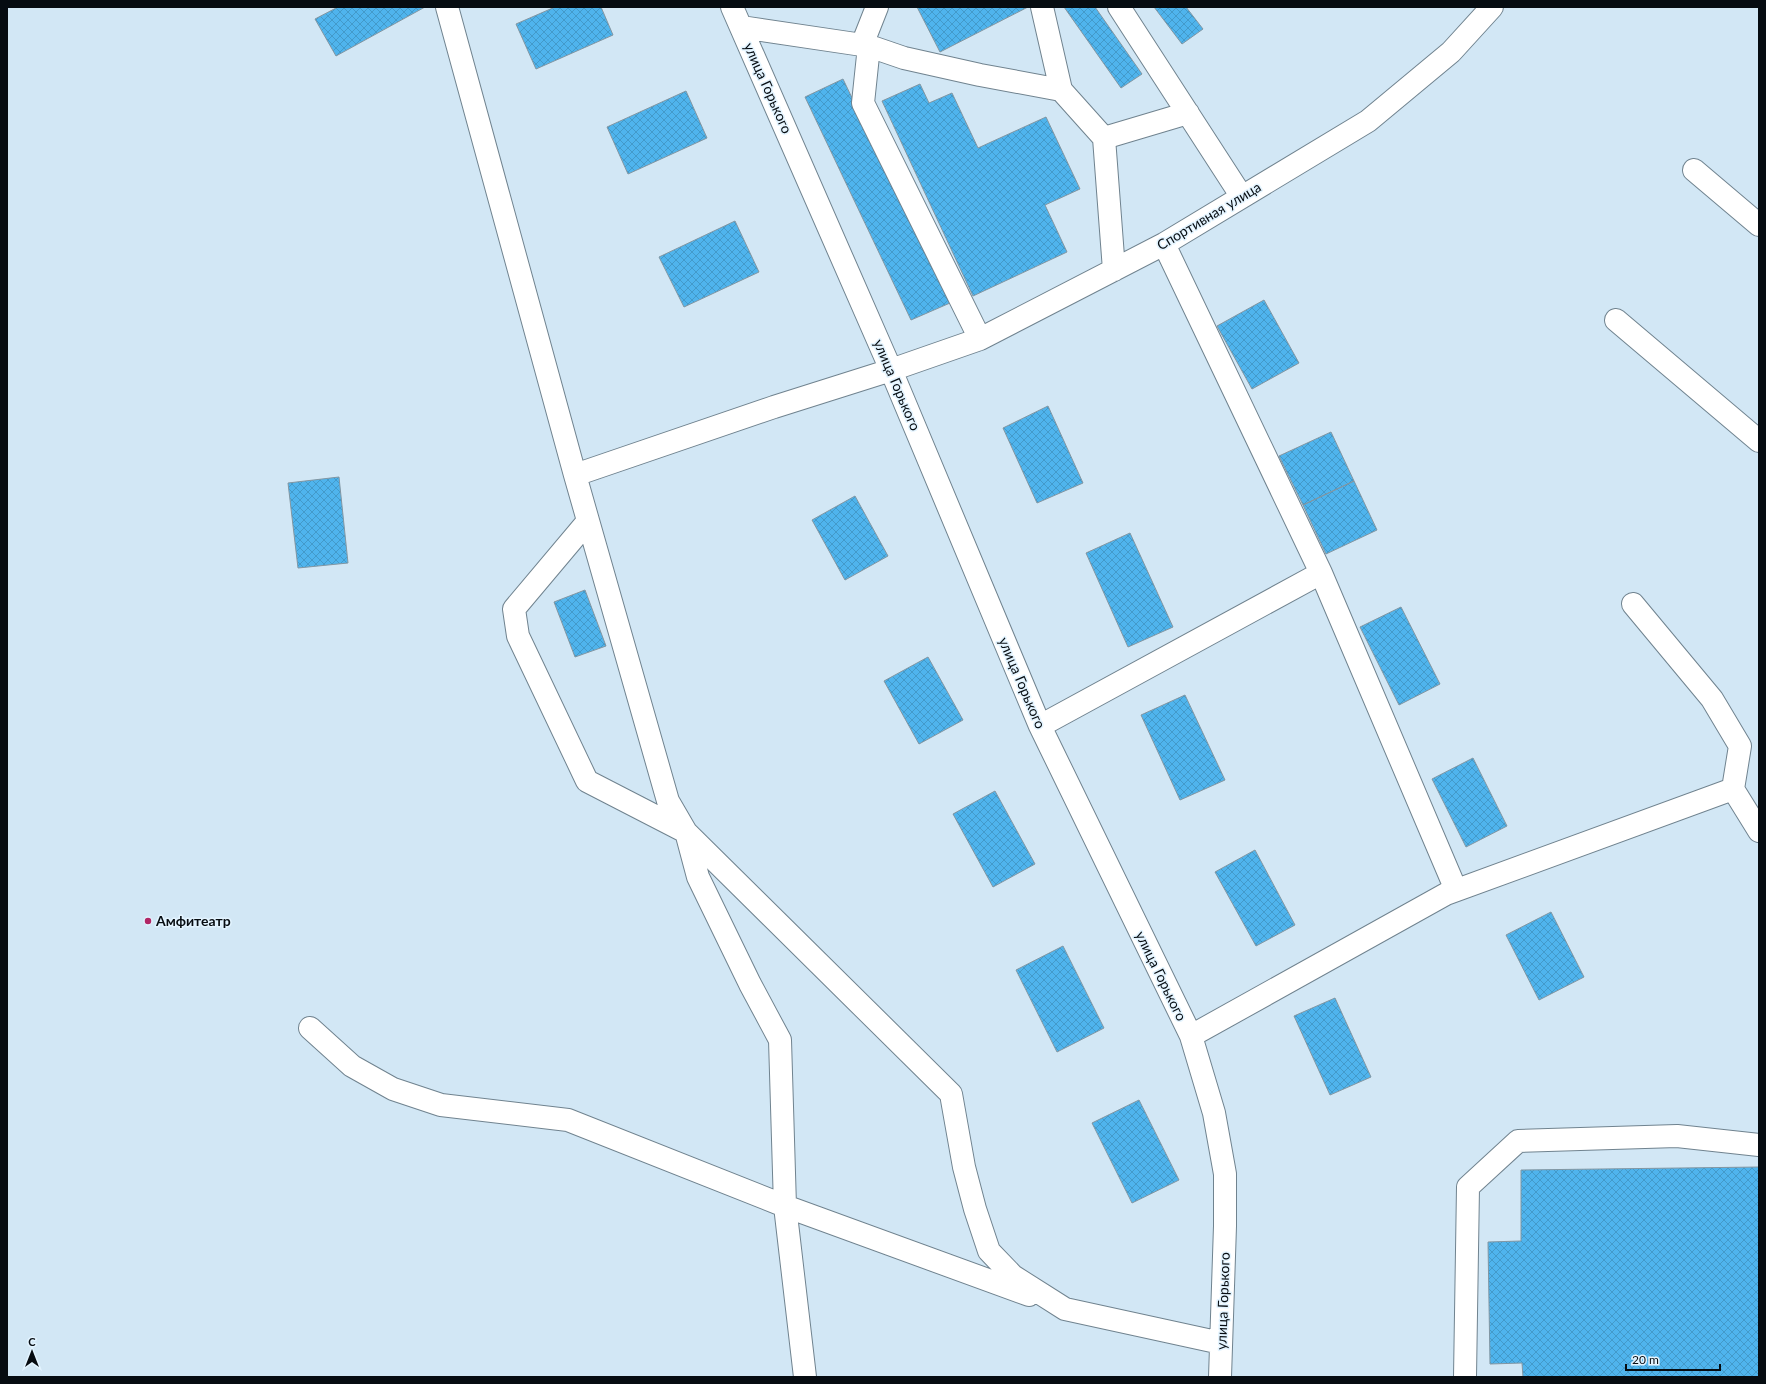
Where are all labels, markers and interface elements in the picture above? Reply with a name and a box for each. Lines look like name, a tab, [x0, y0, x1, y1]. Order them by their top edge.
street label: улица Горького	[741, 40, 796, 136]
street label: Спортивная улица	[1154, 178, 1264, 253]
street label: улица Горького	[871, 337, 924, 433]
street label: улица Горького	[996, 635, 1049, 731]
place label: Амфитеатр	[155, 912, 231, 929]
marker: Амфитеатр	[143, 916, 153, 926]
street label: улица Горького	[1132, 928, 1191, 1023]
street label: улица Горького	[1212, 1252, 1233, 1350]
north arrow	[12, 1332, 52, 1372]
text: С	[28, 1335, 36, 1348]
scale bar	[1626, 1346, 1720, 1372]
text: 20 m	[1632, 1352, 1659, 1367]

